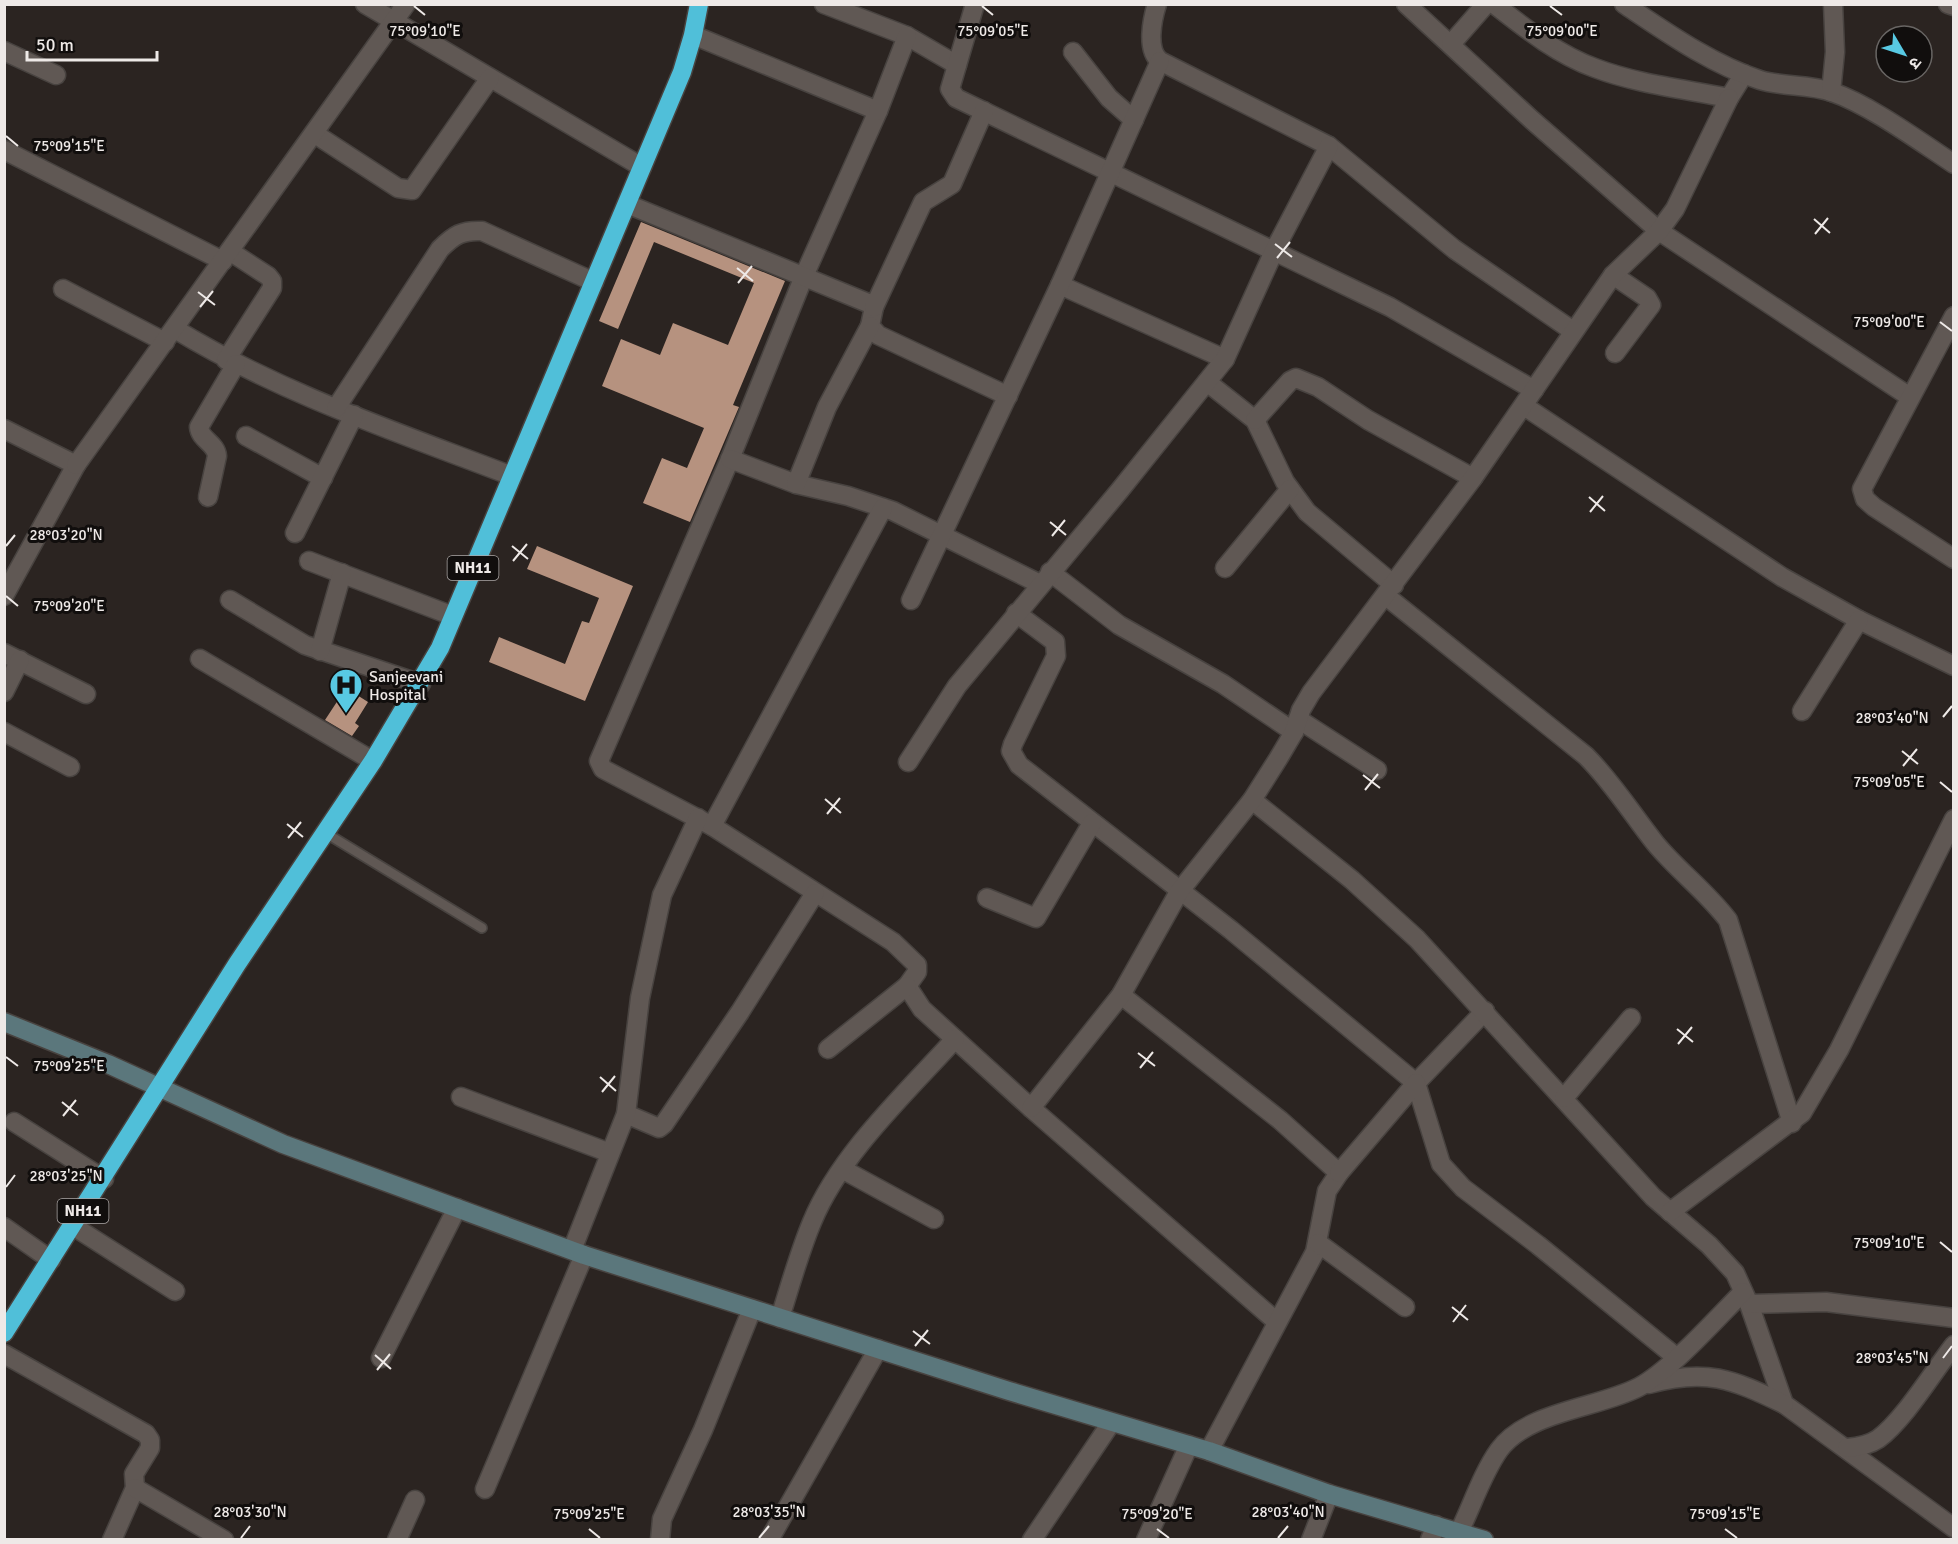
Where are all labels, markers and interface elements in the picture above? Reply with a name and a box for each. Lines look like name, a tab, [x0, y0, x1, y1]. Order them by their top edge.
text: 75°09'10"E	[389, 22, 461, 40]
text: 75°09'05"E	[957, 22, 1029, 40]
text: 75°09'00"E	[1526, 22, 1598, 40]
scale bar	[27, 24, 158, 62]
north arrow	[1874, 24, 1934, 84]
text: 50 m	[36, 34, 74, 56]
text: उ	[1904, 53, 1926, 73]
text: 75°09'15"E	[33, 137, 105, 155]
text: 75°09'00"E	[1853, 313, 1925, 331]
text: 28°03'20"N	[29, 526, 103, 544]
road number: NH11	[448, 556, 498, 580]
text: 75°09'20"E	[33, 597, 105, 615]
hospital icon: Sanjeevani Hospital	[328, 667, 364, 714]
place label: Sanjeevani Hospital	[369, 667, 443, 705]
text: 28°03'40"N	[1855, 709, 1929, 727]
text: 75°09'05"E	[1853, 773, 1925, 791]
text: 75°09'25"E	[33, 1057, 105, 1075]
text: 28°03'25"N	[29, 1167, 103, 1185]
road number: NH11	[58, 1199, 109, 1223]
text: 75°09'10"E	[1853, 1234, 1925, 1252]
text: 28°03'45"N	[1855, 1349, 1929, 1367]
text: 28°03'30"N	[213, 1503, 287, 1521]
text: 28°03'35"N	[732, 1503, 806, 1521]
text: 28°03'40"N	[1251, 1503, 1325, 1521]
text: 75°09'25"E	[553, 1505, 625, 1523]
text: 75°09'20"E	[1121, 1505, 1193, 1523]
text: 75°09'15"E	[1689, 1505, 1761, 1523]

